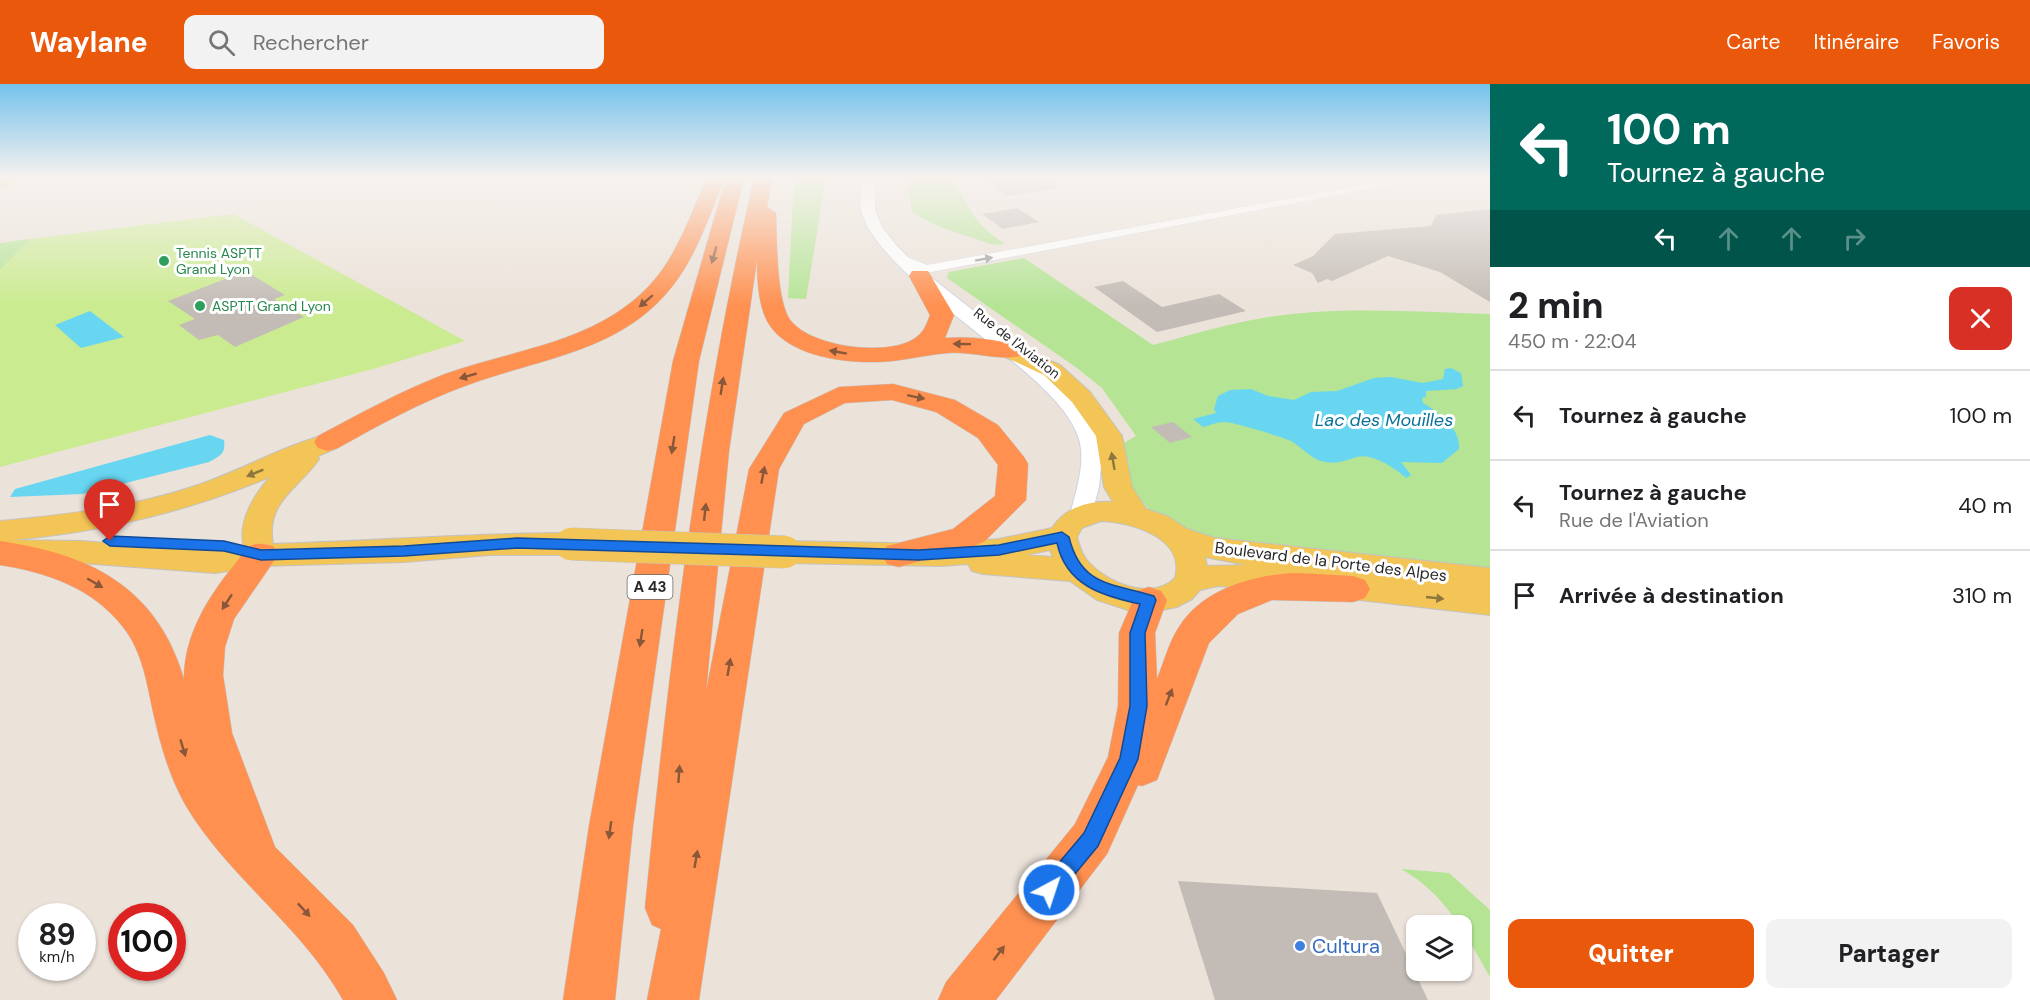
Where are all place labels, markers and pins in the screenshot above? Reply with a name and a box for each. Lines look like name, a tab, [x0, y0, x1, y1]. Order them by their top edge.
place label: Tennis ASPTT Grand Lyon	[176, 244, 262, 278]
marker: Tennis ASPTT Grand Lyon	[157, 254, 171, 268]
place label: ASPTT Grand Lyon	[212, 297, 331, 315]
marker: ASPTT Grand Lyon	[193, 299, 207, 313]
pin	[84, 479, 135, 541]
place label: Cultura	[1312, 933, 1380, 959]
marker: Cultura	[1293, 939, 1307, 953]

